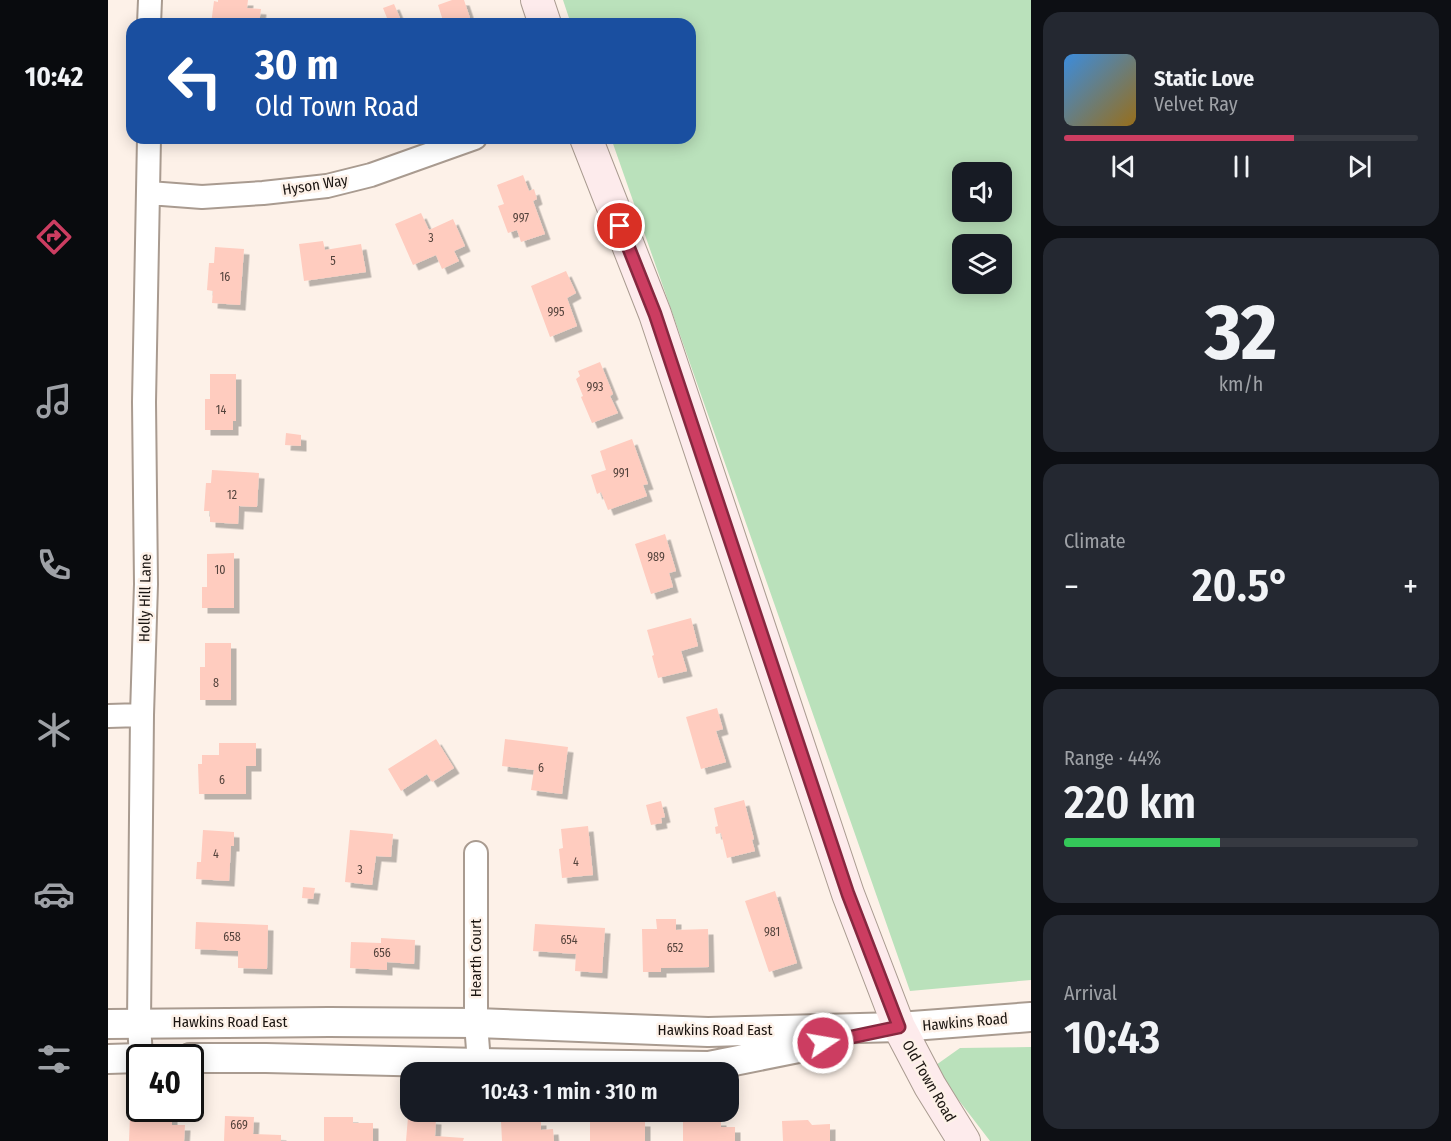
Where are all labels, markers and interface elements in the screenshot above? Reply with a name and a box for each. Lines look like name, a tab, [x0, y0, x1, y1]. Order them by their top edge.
text: 30 m	[255, 40, 339, 90]
icon: left	[156, 42, 234, 120]
text: 10:42	[25, 61, 83, 93]
text: Static Love	[1154, 65, 1254, 92]
text: Old Town Road	[255, 91, 419, 123]
text: Velvet Ray	[1154, 92, 1238, 116]
icon: previous	[1107, 150, 1140, 183]
icon: pause	[1225, 150, 1258, 183]
icon: next	[1343, 150, 1376, 183]
map controls	[952, 162, 1012, 294]
button: sound	[952, 162, 1012, 222]
street label: Hyson Way	[281, 171, 349, 199]
pin	[594, 200, 645, 251]
icon: arrive	[603, 209, 636, 242]
house number: 997	[513, 211, 529, 225]
icon: directions	[33, 216, 75, 258]
house number: 3	[428, 231, 434, 245]
button: layers	[952, 234, 1012, 294]
house number: 5	[330, 254, 336, 268]
house number: 16	[220, 270, 230, 284]
text: 32	[1205, 286, 1277, 380]
house number: 995	[547, 305, 565, 319]
text: km/h	[1219, 372, 1263, 396]
icon: music	[33, 380, 75, 422]
house number: 993	[587, 380, 603, 394]
house number: 14	[216, 403, 226, 417]
house number: 991	[613, 466, 629, 480]
house number: 12	[227, 488, 237, 502]
text: Climate	[1064, 529, 1126, 553]
icon: phone	[33, 544, 75, 586]
house number: 989	[647, 550, 665, 564]
street label: Holly Hill Lane	[135, 554, 155, 642]
text: 20.5°	[1192, 559, 1290, 613]
house number: 10	[215, 563, 225, 577]
text: −	[1064, 567, 1079, 607]
text: +	[1403, 567, 1418, 607]
house number: 8	[213, 676, 219, 690]
icon: climate	[33, 709, 75, 751]
text: Range · 44%	[1064, 746, 1161, 770]
house number: 6	[538, 761, 544, 775]
house number: 6	[219, 773, 225, 787]
text: 220 km	[1064, 776, 1196, 830]
house number: 4	[213, 847, 219, 861]
house number: 4	[573, 855, 579, 869]
house number: 3	[357, 863, 363, 877]
icon: car	[33, 873, 75, 915]
street label: Hearth Court	[467, 919, 485, 997]
house number: 981	[764, 925, 780, 939]
house number: 658	[223, 930, 241, 944]
house number: 654	[560, 933, 578, 947]
house number: 652	[667, 941, 683, 955]
house number: 656	[373, 946, 391, 960]
text: Arrival	[1064, 981, 1117, 1005]
street label: Hawkins Road	[921, 1009, 1009, 1035]
position arrow	[791, 1011, 855, 1075]
text: 10:43	[1064, 1011, 1160, 1065]
street label: Hawkins Road East	[173, 1013, 288, 1031]
street label: Hawkins Road East	[658, 1021, 773, 1039]
street label: Old Town Road	[898, 1037, 960, 1125]
icon: filters	[33, 1038, 75, 1080]
speed limit sign: 40	[126, 1044, 204, 1122]
text: 10:43 · 1 min · 310 m	[481, 1078, 658, 1105]
house number: 669	[230, 1118, 248, 1132]

